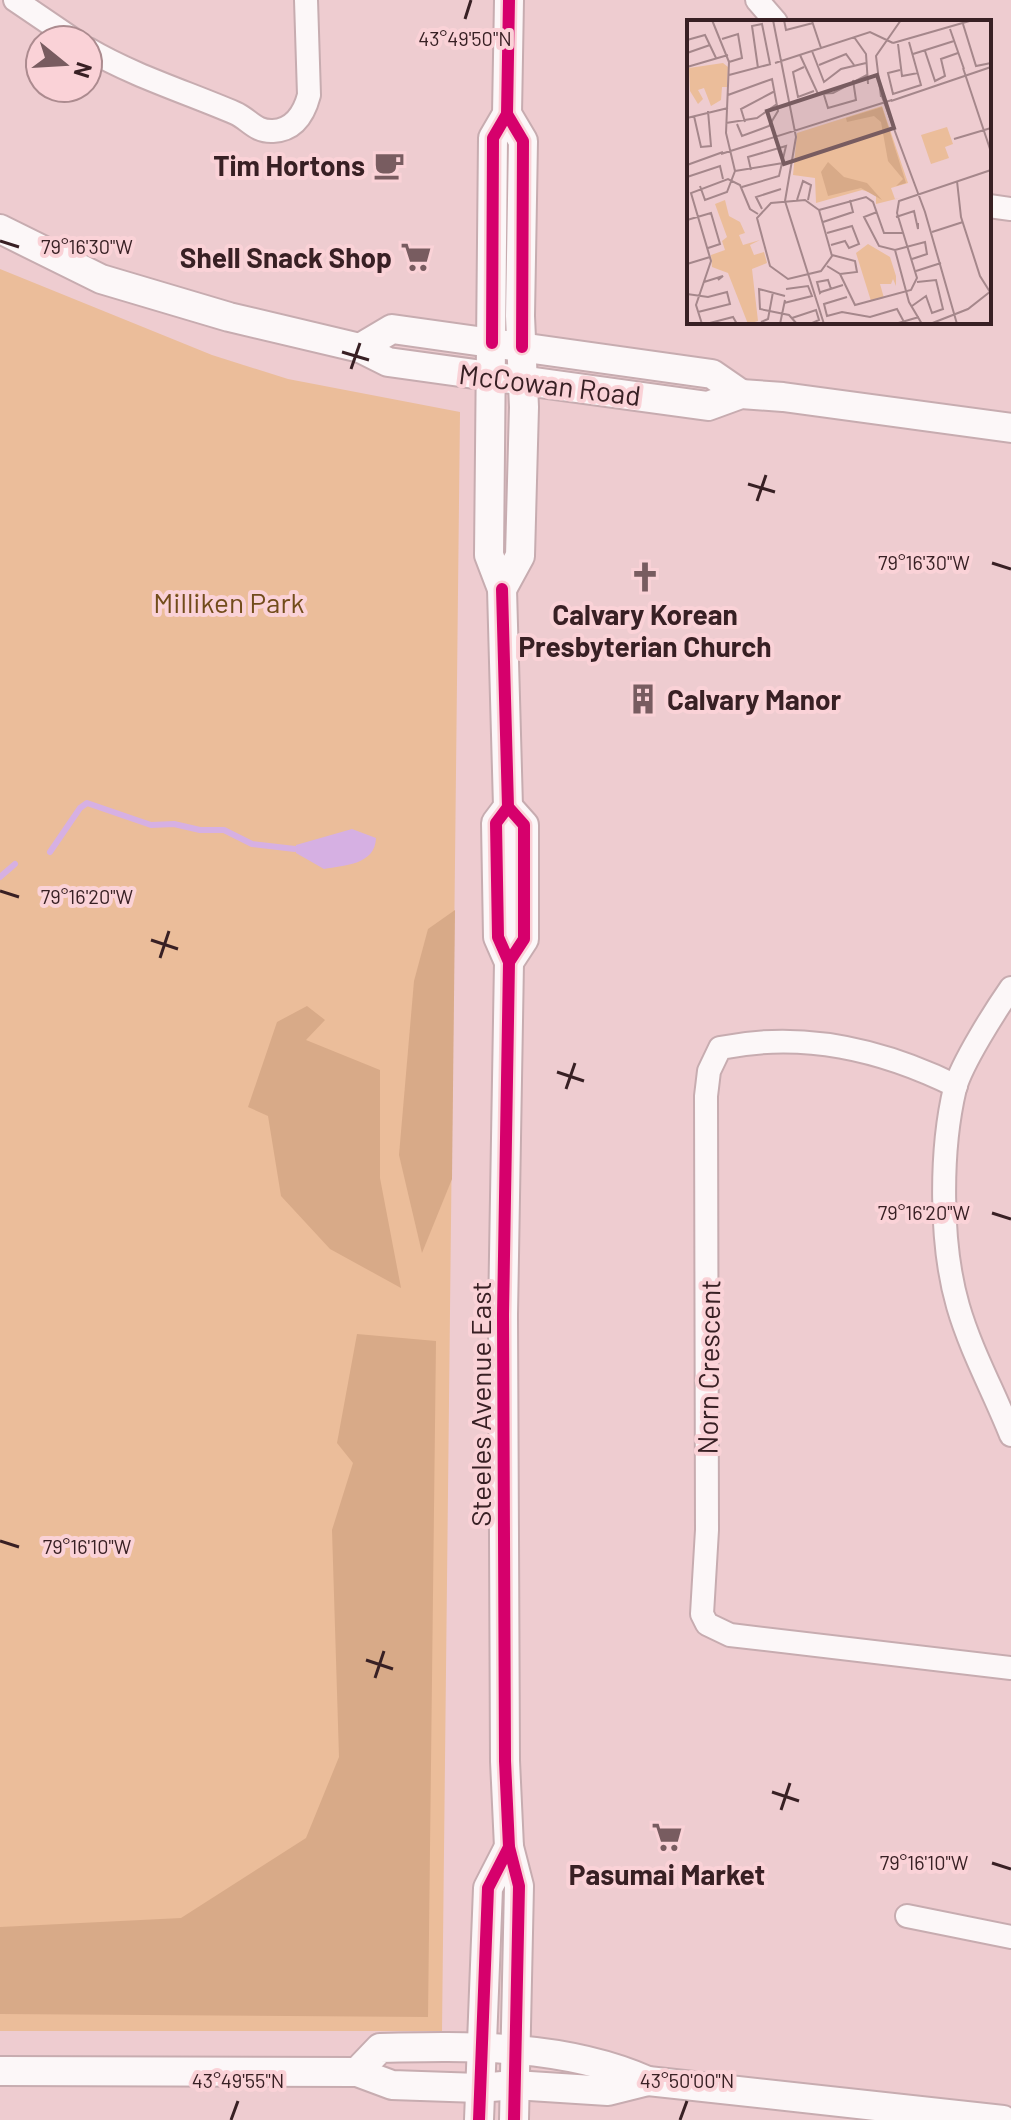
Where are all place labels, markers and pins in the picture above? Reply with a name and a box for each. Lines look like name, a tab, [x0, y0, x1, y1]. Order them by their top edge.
place label: Tim Hortons	[213, 148, 365, 182]
cafe icon: Tim Hortons	[372, 148, 406, 182]
place label: Shell Snack Shop	[180, 240, 392, 274]
supermarket icon: Shell Snack Shop	[399, 240, 433, 274]
church icon: Calvary Korean Presbyterian Church	[628, 560, 662, 594]
place label: Calvary Korean Presbyterian Church	[518, 597, 772, 663]
building icon: Calvary Manor	[626, 682, 660, 716]
place label: Calvary Manor	[667, 682, 842, 716]
supermarket icon: Pasumai Market	[650, 1820, 684, 1854]
place label: Pasumai Market	[569, 1857, 765, 1891]

